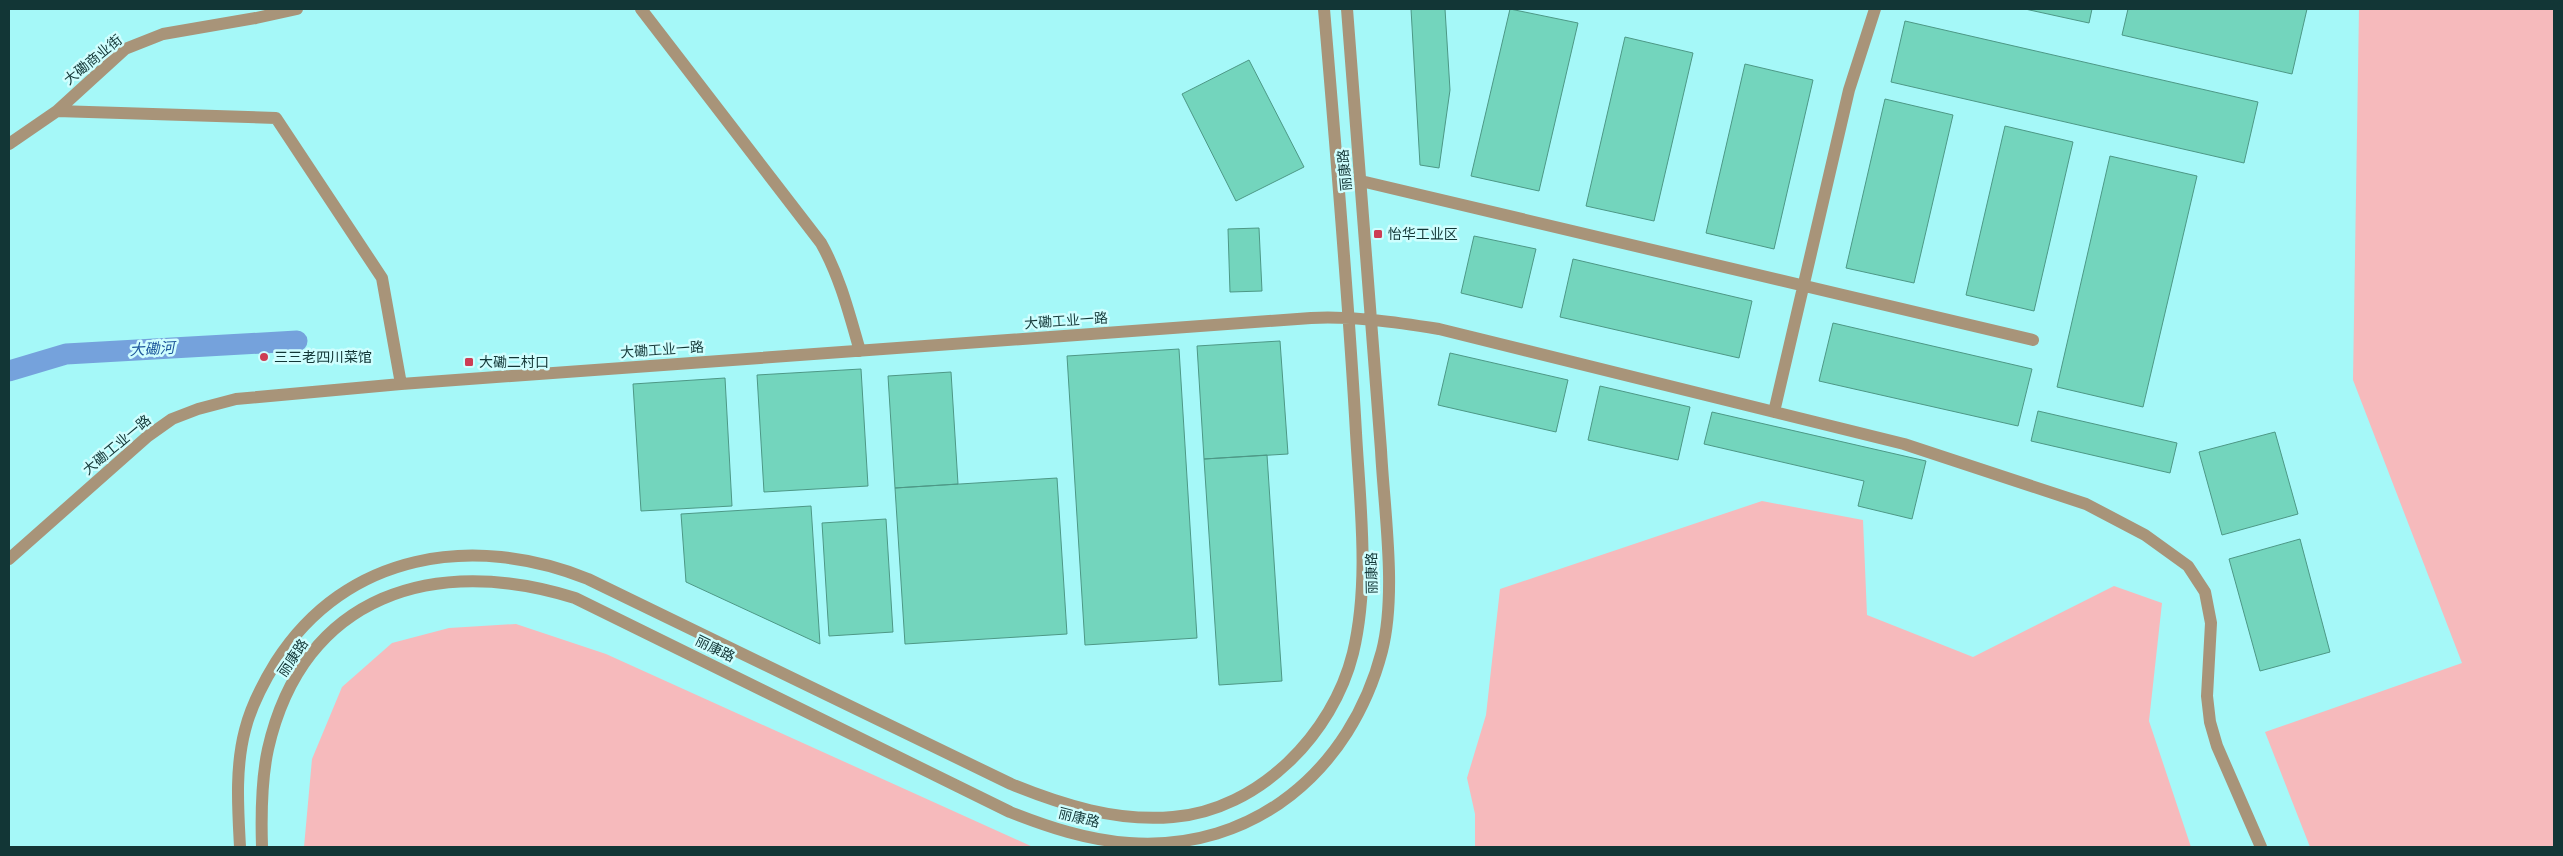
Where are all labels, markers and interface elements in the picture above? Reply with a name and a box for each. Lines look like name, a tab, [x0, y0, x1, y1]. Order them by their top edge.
street label: 大磡商业街	[60, 31, 126, 89]
street label: 丽康路	[1335, 148, 1355, 192]
place label: 怡华工业区	[1388, 226, 1458, 243]
marker: 怡华工业区	[1372, 228, 1384, 240]
street label: 大磡工业一路	[1024, 310, 1108, 332]
water label: 大磡河	[129, 339, 178, 359]
street label: 大磡工业一路	[620, 339, 704, 361]
place label: 三三老四川菜馆	[274, 349, 372, 366]
marker: 三三老四川菜馆	[258, 351, 270, 363]
place label: 大磡二村口	[479, 354, 549, 371]
marker: 大磡二村口	[463, 356, 475, 368]
street label: 大磡工业一路	[79, 411, 155, 479]
street label: 丽康路	[1363, 552, 1381, 594]
street label: 丽康路	[692, 632, 738, 666]
street label: 丽康路	[274, 636, 312, 680]
street label: 丽康路	[1057, 805, 1101, 831]

